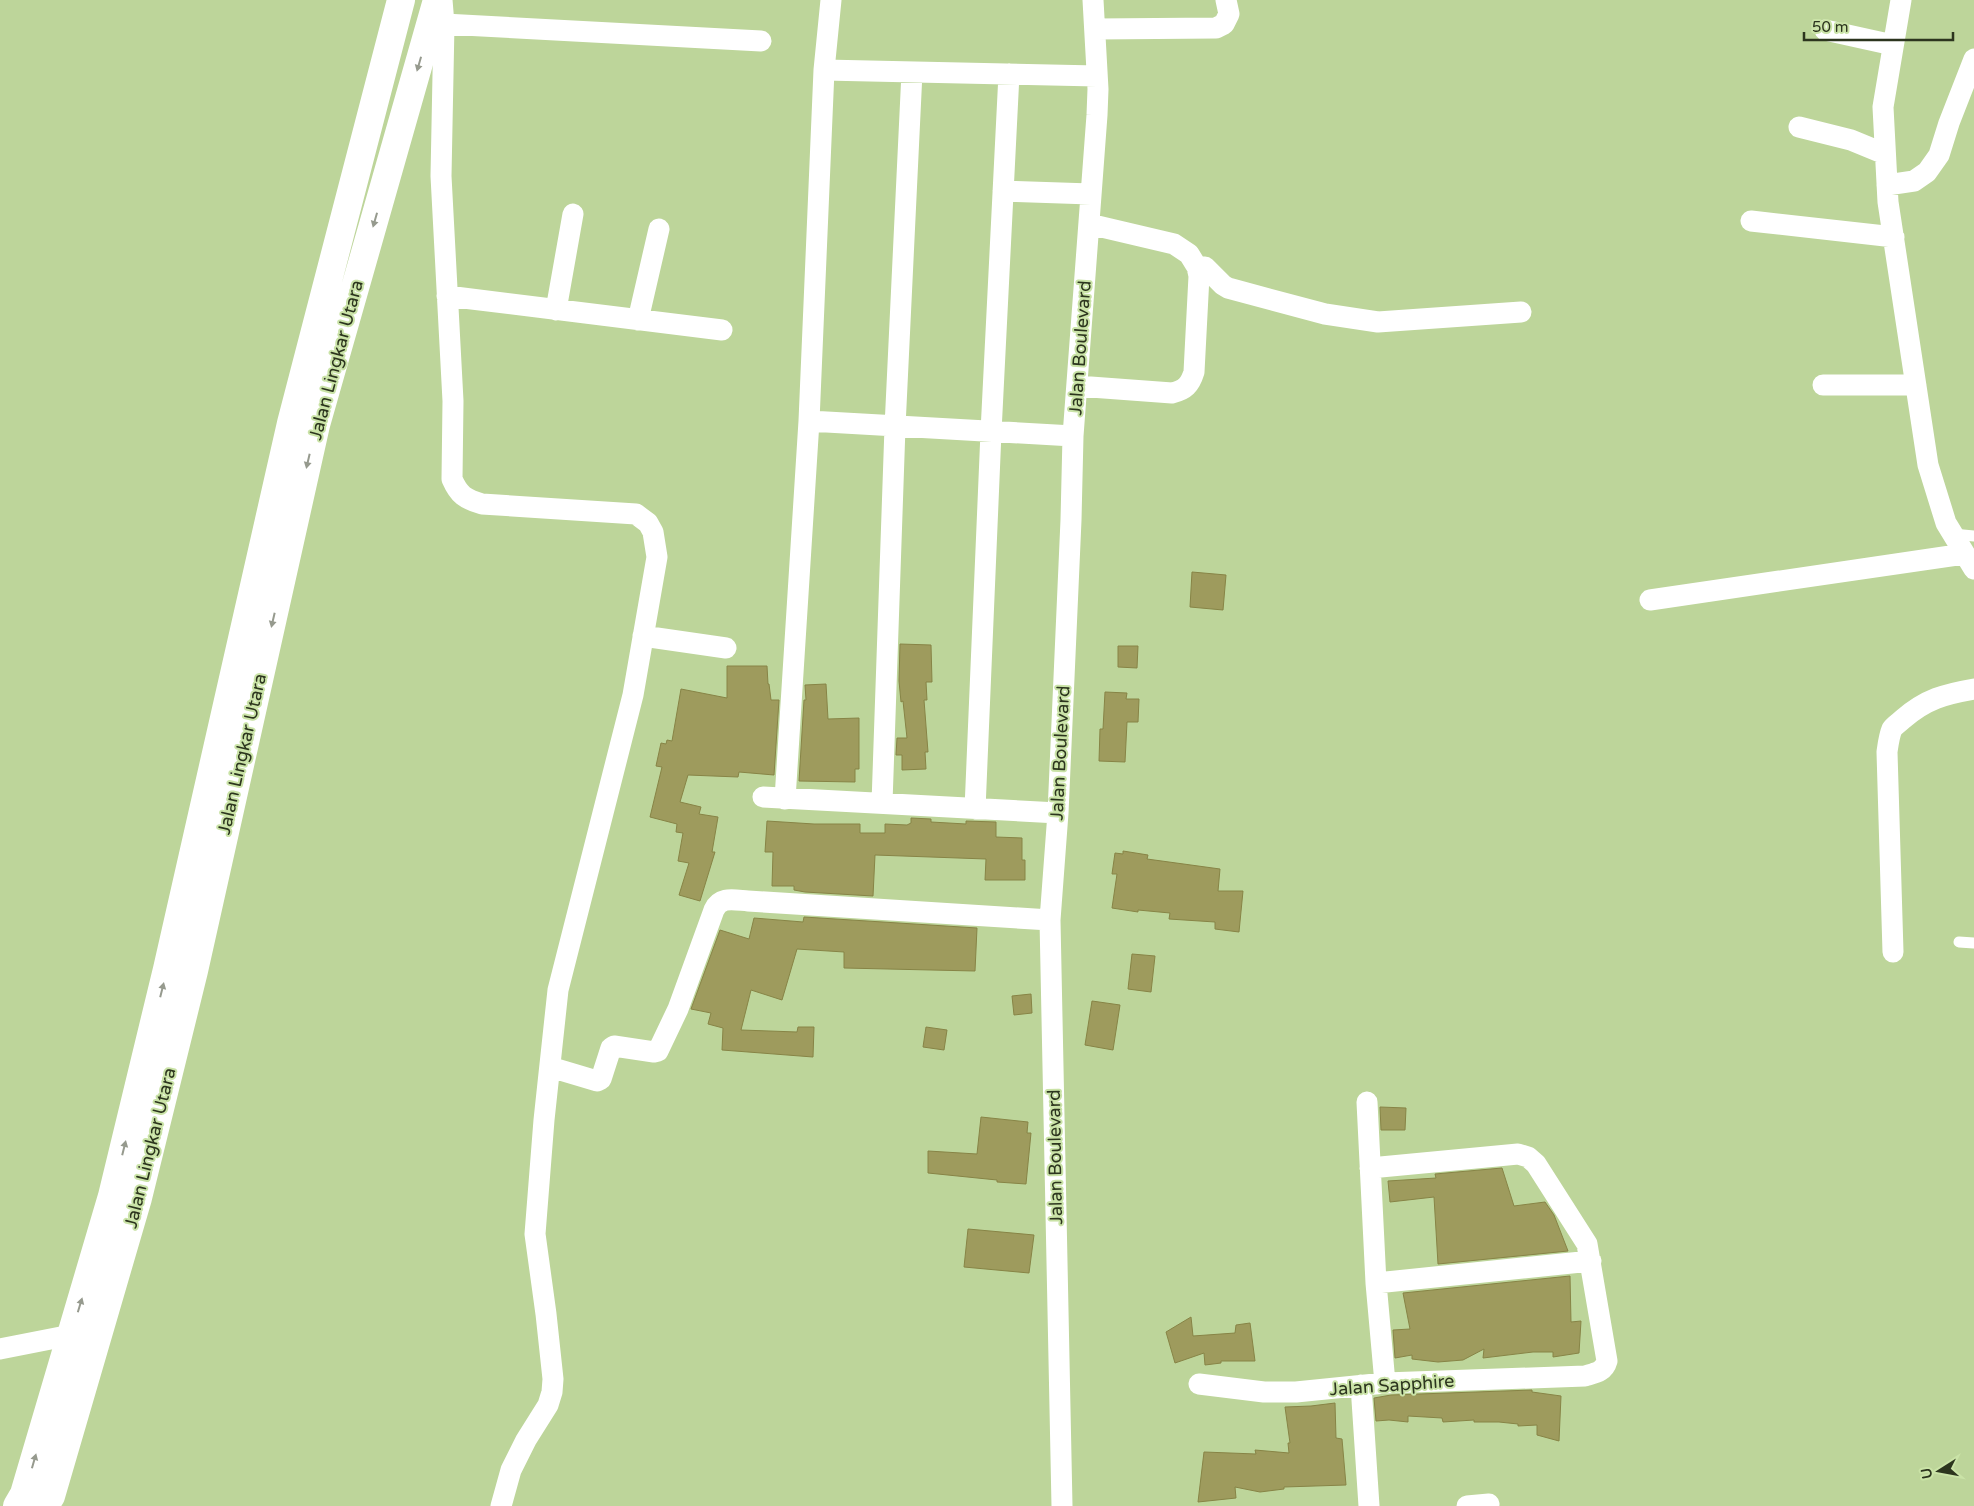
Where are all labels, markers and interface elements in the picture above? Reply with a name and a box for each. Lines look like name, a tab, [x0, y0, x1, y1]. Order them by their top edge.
scale bar	[1804, 10, 1953, 42]
text: 50 m	[1812, 18, 1849, 36]
one-way arrow	[414, 56, 422, 71]
one-way arrow	[370, 213, 378, 228]
street label: Jalan Lingkar Utara	[304, 278, 368, 442]
street label: Jalan Boulevard	[1064, 280, 1096, 416]
one-way arrow	[304, 454, 312, 469]
one-way arrow	[269, 612, 277, 627]
street label: Jalan Lingkar Utara	[213, 671, 271, 837]
street label: Jalan Boulevard	[1045, 685, 1075, 821]
one-way arrow	[158, 983, 166, 998]
street label: Jalan Lingkar Utara	[119, 1065, 181, 1231]
street label: Jalan Boulevard	[1043, 1089, 1067, 1225]
one-way arrow	[120, 1141, 128, 1156]
one-way arrow	[76, 1297, 84, 1312]
street label: Jalan Sapphire	[1329, 1370, 1455, 1400]
north arrow	[1914, 1446, 1964, 1496]
one-way arrow	[31, 1453, 39, 1468]
text: U	[1917, 1467, 1936, 1480]

